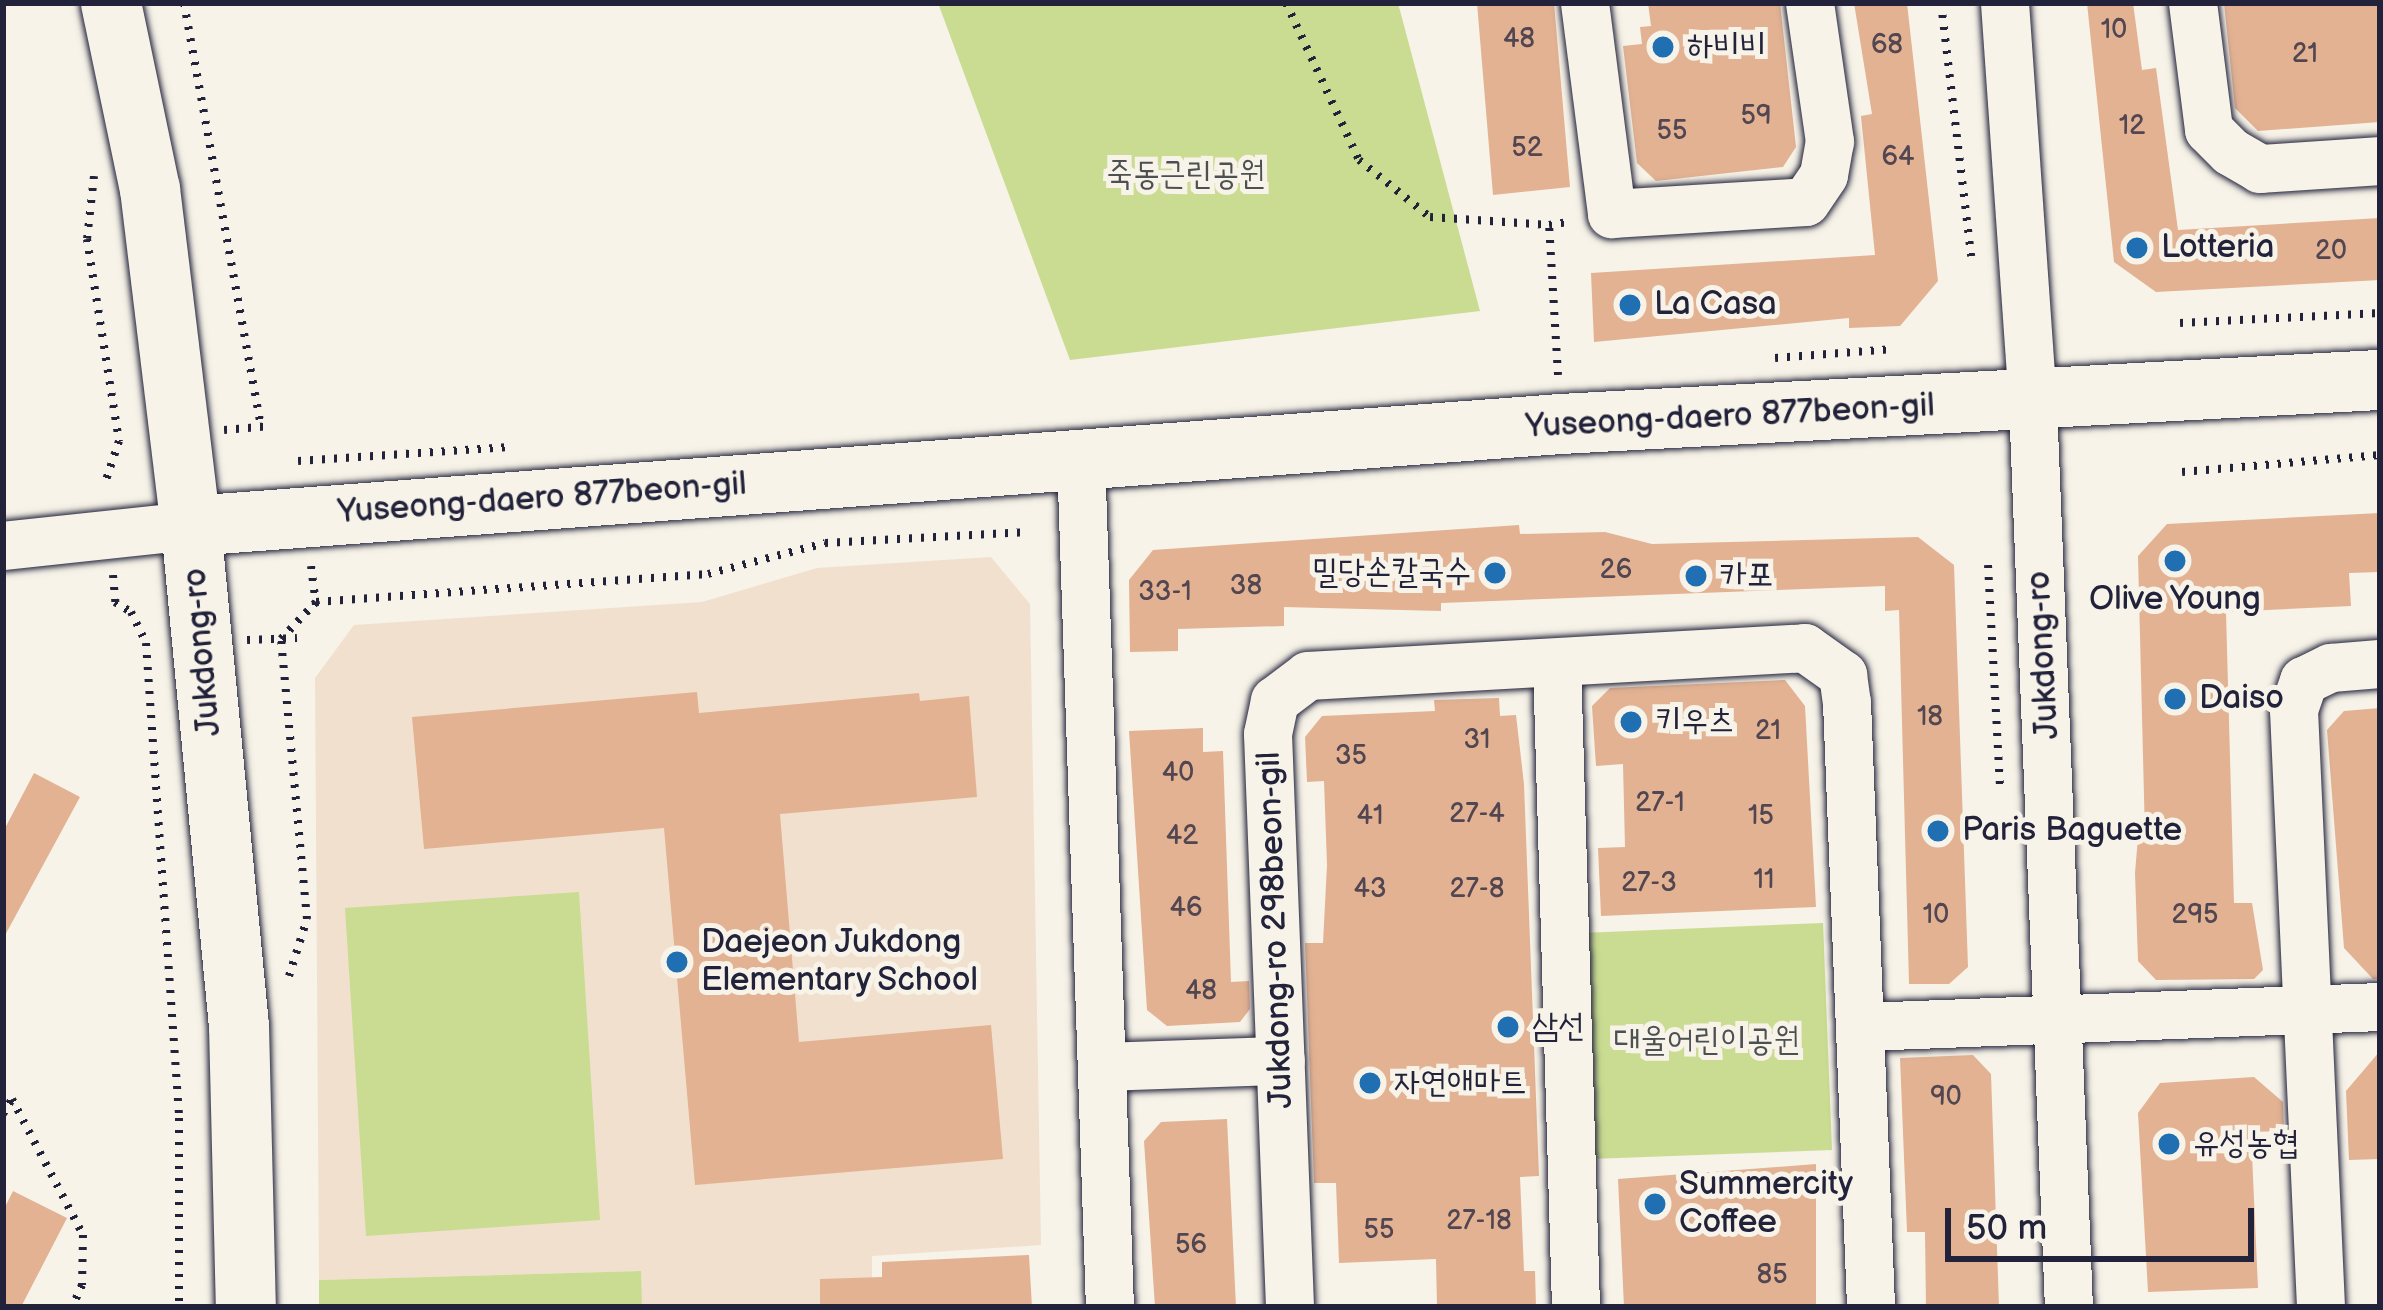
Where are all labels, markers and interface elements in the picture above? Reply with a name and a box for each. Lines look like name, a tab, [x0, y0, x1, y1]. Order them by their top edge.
house number: 10	[2101, 15, 2127, 47]
house number: 48	[1503, 24, 1535, 56]
place label: 하비비	[1687, 27, 1767, 67]
house number: 68	[1871, 30, 1903, 62]
marker: 하비비	[1650, 34, 1676, 60]
house number: 21	[2292, 39, 2318, 71]
house number: 59	[1740, 101, 1772, 133]
house number: 12	[2119, 111, 2145, 143]
house number: 55	[1657, 116, 1687, 148]
house number: 52	[1511, 133, 1543, 165]
house number: 64	[1882, 142, 1914, 174]
park label: 죽동근린공원	[1106, 155, 1266, 195]
place label: Lotteria	[2161, 228, 2274, 268]
marker: Lotteria	[2124, 235, 2150, 261]
house number: 20	[2315, 236, 2347, 268]
place label: La Casa	[1654, 285, 1777, 325]
marker: La Casa	[1617, 292, 1643, 318]
street label: Yuseong-daero 877beon-gil	[1524, 387, 1936, 447]
street label: Yuseong-daero 877beon-gil	[336, 465, 748, 533]
marker: Olive Young	[2162, 548, 2188, 574]
place label: 밀당손칼국수	[1312, 553, 1471, 593]
house number: 26	[1600, 555, 1632, 587]
place label: 카포	[1720, 556, 1773, 596]
marker: 밀당손칼국수	[1482, 560, 1508, 586]
marker: 카포	[1683, 563, 1709, 589]
street label: Jukdong-ro	[176, 566, 230, 738]
street label: Jukdong-ro	[2020, 570, 2068, 740]
house number: 38	[1230, 571, 1262, 603]
house number: 33-1	[1138, 577, 1192, 609]
place label: Olive Young	[2088, 580, 2262, 620]
place label: Daiso	[2199, 679, 2284, 719]
marker: Daiso	[2162, 686, 2188, 712]
place label: 키우츠	[1655, 702, 1735, 742]
house number: 18	[1917, 702, 1943, 734]
marker: 키우츠	[1618, 709, 1644, 735]
house number: 21	[1755, 716, 1781, 748]
house number: 31	[1463, 725, 1491, 757]
house number: 35	[1335, 741, 1367, 773]
street label: Jukdong-ro 298beon-gil	[1250, 751, 1302, 1109]
house number: 40	[1162, 758, 1194, 790]
house number: 27-1	[1635, 788, 1685, 820]
house number: 27-4	[1449, 799, 1505, 831]
house number: 41	[1357, 801, 1383, 833]
house number: 15	[1748, 801, 1774, 833]
place label: Paris Baguette	[1962, 811, 2182, 851]
marker: Paris Baguette	[1925, 818, 1951, 844]
house number: 42	[1166, 821, 1198, 853]
house number: 11	[1754, 865, 1774, 897]
house number: 27-3	[1621, 868, 1677, 900]
house number: 43	[1353, 874, 1387, 906]
house number: 27-8	[1450, 874, 1504, 906]
house number: 46	[1170, 893, 1202, 925]
house number: 10	[1923, 900, 1949, 932]
house number: 295	[2171, 900, 2219, 932]
place label: Daejeon Jukdong Elementary School	[701, 923, 981, 1001]
marker: Daejeon Jukdong Elementary School	[664, 949, 690, 975]
house number: 48	[1185, 976, 1217, 1008]
place label: 삼선	[1532, 1007, 1585, 1047]
marker: 삼선	[1495, 1014, 1521, 1040]
park label: 대울어린이공원	[1614, 1021, 1800, 1061]
place label: 자연애마트	[1394, 1063, 1527, 1103]
marker: 자연애마트	[1357, 1070, 1383, 1096]
house number: 90	[1930, 1082, 1962, 1114]
place label: 유성농협	[2193, 1124, 2299, 1164]
marker: 유성농협	[2156, 1131, 2182, 1157]
place label: Summercity Coffee	[1679, 1165, 1853, 1243]
scale bar	[1951, 1184, 2260, 1258]
marker: Summercity Coffee	[1642, 1191, 1668, 1217]
house number: 27-18	[1446, 1206, 1512, 1238]
text: 50 m	[1966, 1207, 2047, 1250]
house number: 55	[1364, 1215, 1394, 1247]
house number: 56	[1175, 1230, 1207, 1262]
house number: 85	[1756, 1260, 1788, 1292]

